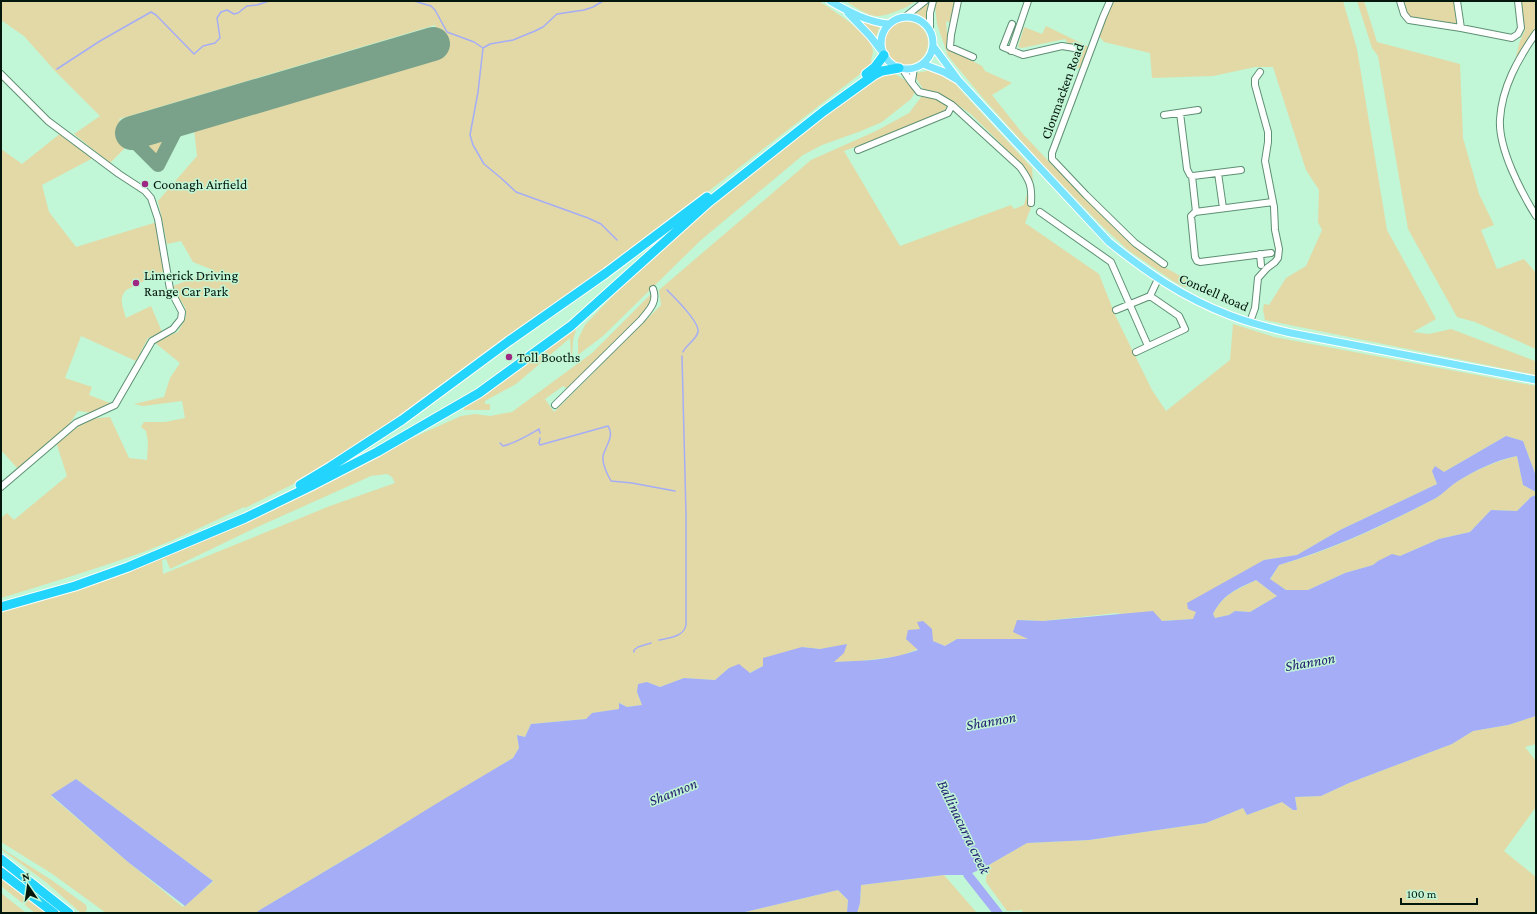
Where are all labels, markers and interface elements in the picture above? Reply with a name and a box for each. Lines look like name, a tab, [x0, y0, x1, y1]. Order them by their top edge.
street label: Clonmacken Road	[1037, 40, 1087, 141]
place label: Coonagh Airfield	[153, 176, 248, 192]
marker: Coonagh Airfield	[140, 179, 150, 189]
place label: Limerick Driving Range Car Park	[144, 267, 238, 299]
street label: Condell Road	[1177, 270, 1252, 315]
marker: Limerick Driving Range Car Park	[131, 278, 141, 288]
place label: Toll Booths	[517, 349, 580, 365]
marker: Toll Booths	[504, 352, 514, 362]
water label: Shannon	[1284, 650, 1337, 674]
water label: Shannon	[965, 709, 1018, 733]
water label: Shannon	[647, 775, 700, 809]
water label: Ballinacurra creek	[934, 778, 994, 878]
north arrow	[8, 866, 48, 906]
text: N	[21, 869, 31, 883]
scale bar	[1401, 880, 1477, 906]
text: 100 m	[1407, 887, 1437, 901]

